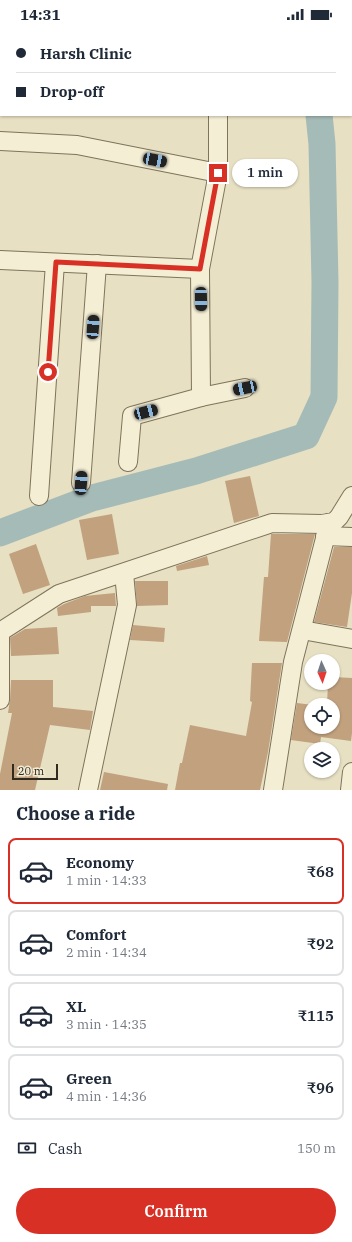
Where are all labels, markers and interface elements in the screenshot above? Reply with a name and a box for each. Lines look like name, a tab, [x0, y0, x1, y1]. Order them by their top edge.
text: 14:31	[20, 5, 61, 24]
text: Harsh Clinic	[40, 44, 132, 63]
text: Drop-off	[40, 82, 104, 101]
car	[142, 152, 168, 168]
callout: 1 min	[232, 159, 298, 187]
route end	[209, 164, 227, 182]
text: 1 min	[247, 164, 283, 181]
car	[195, 287, 207, 311]
car	[86, 315, 100, 339]
route start	[39, 363, 57, 381]
car	[232, 380, 258, 396]
car	[133, 403, 159, 421]
car	[74, 471, 88, 495]
north arrow	[304, 654, 340, 690]
map controls	[304, 654, 340, 778]
button: locate	[304, 698, 340, 734]
button: layers	[304, 742, 340, 778]
scale bar	[12, 762, 58, 781]
text: 20 m	[18, 764, 44, 778]
text: Choose a ride	[16, 802, 135, 825]
icon: car	[18, 853, 54, 889]
text: Economy	[66, 853, 134, 872]
text: ₹68	[307, 862, 334, 881]
text: 1 min · 14:33	[66, 872, 147, 889]
icon: car	[18, 925, 54, 961]
text: Comfort	[66, 925, 126, 944]
text: ₹92	[307, 934, 334, 953]
text: 2 min · 14:34	[66, 944, 147, 961]
icon: car	[18, 997, 54, 1033]
text: XL	[66, 997, 86, 1016]
text: ₹115	[298, 1006, 334, 1025]
text: 3 min · 14:35	[66, 1016, 147, 1033]
icon: car	[18, 1069, 54, 1105]
text: Green	[66, 1069, 112, 1088]
text: ₹96	[307, 1078, 334, 1097]
text: 4 min · 14:36	[66, 1088, 147, 1105]
icon: cash	[16, 1137, 38, 1159]
text: Cash	[48, 1139, 82, 1158]
text: 150 m	[297, 1140, 336, 1157]
button: Confirm	[16, 1188, 336, 1234]

